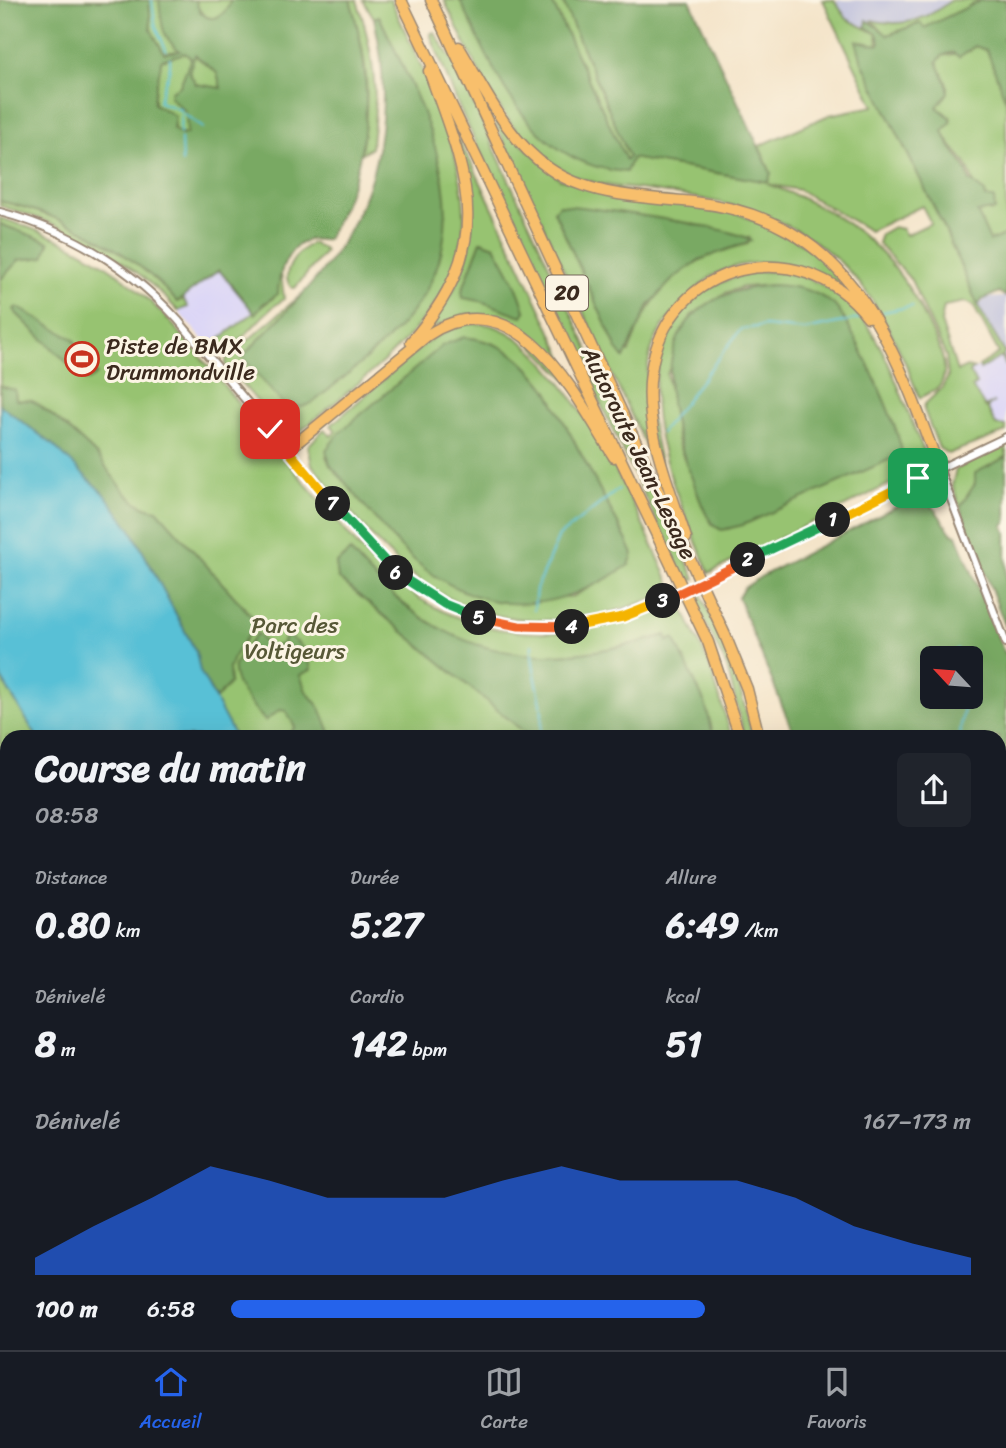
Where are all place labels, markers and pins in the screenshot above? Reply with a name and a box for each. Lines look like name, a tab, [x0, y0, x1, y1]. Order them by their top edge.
place label: Piste de BMX Drummondville	[106, 326, 255, 393]
sports icon: Piste de BMX Drummondville	[63, 340, 101, 378]
pin	[240, 399, 300, 459]
pin	[888, 448, 948, 508]
pin: 7	[316, 486, 350, 522]
pin: 1	[816, 503, 850, 538]
pin: 2	[730, 542, 766, 578]
pin: 6	[378, 556, 414, 590]
pin: 3	[646, 584, 680, 618]
pin: 5	[462, 600, 496, 636]
pin: 4	[554, 610, 590, 644]

